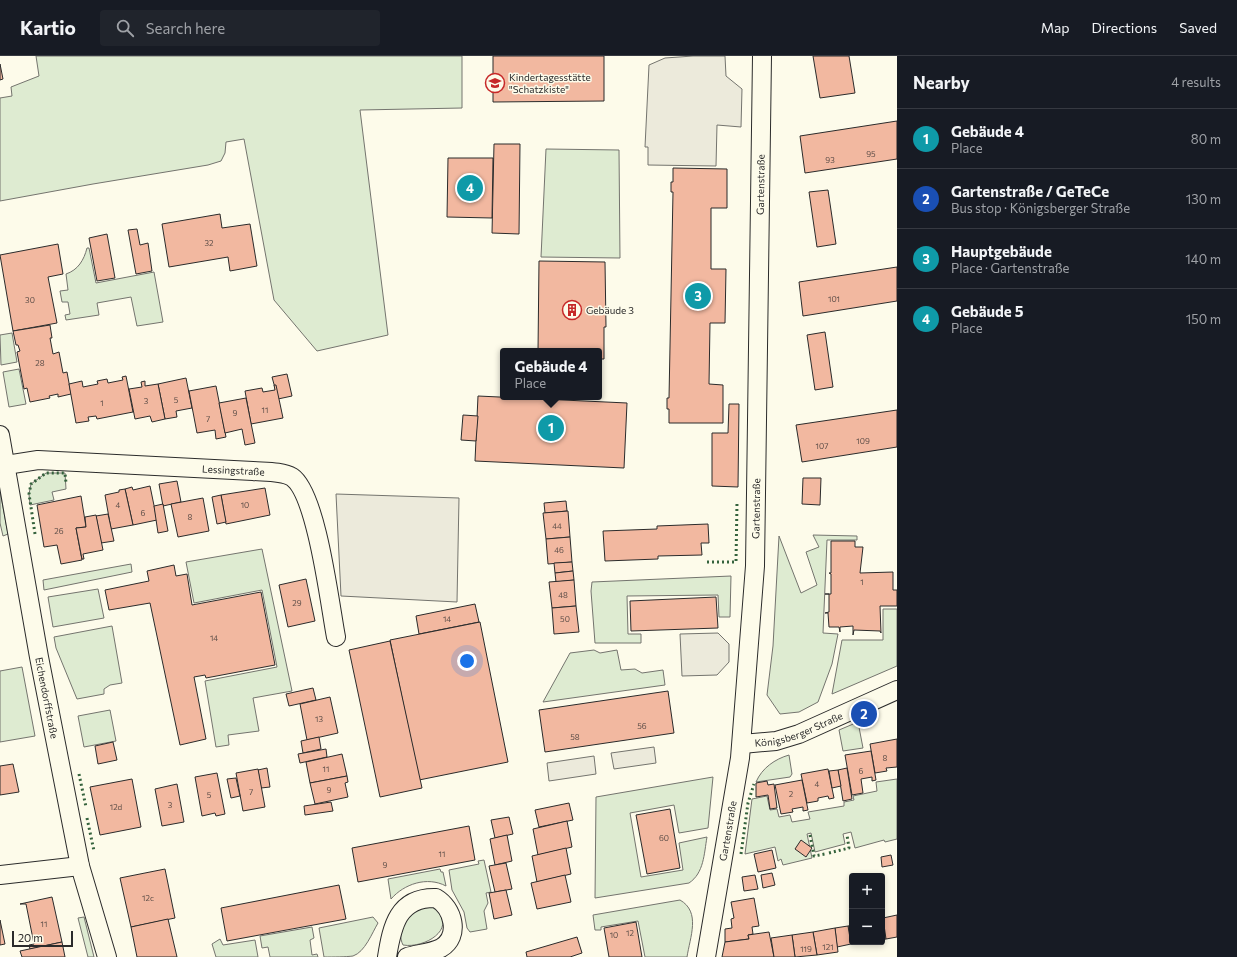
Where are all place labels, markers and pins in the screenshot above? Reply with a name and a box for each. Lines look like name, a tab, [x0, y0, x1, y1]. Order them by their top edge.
place label: Kindertagesstätte "Schatzkiste"	[509, 71, 591, 95]
school or university icon: Kindertagesstätte "Schatzkiste"	[484, 72, 506, 94]
pin: 4	[457, 173, 483, 203]
pin: 3	[685, 281, 711, 311]
building icon: Gebäude 3	[561, 299, 583, 321]
place label: Gebäude 3	[586, 304, 634, 316]
pin: 1	[538, 413, 564, 443]
pin: 2	[851, 699, 877, 729]

